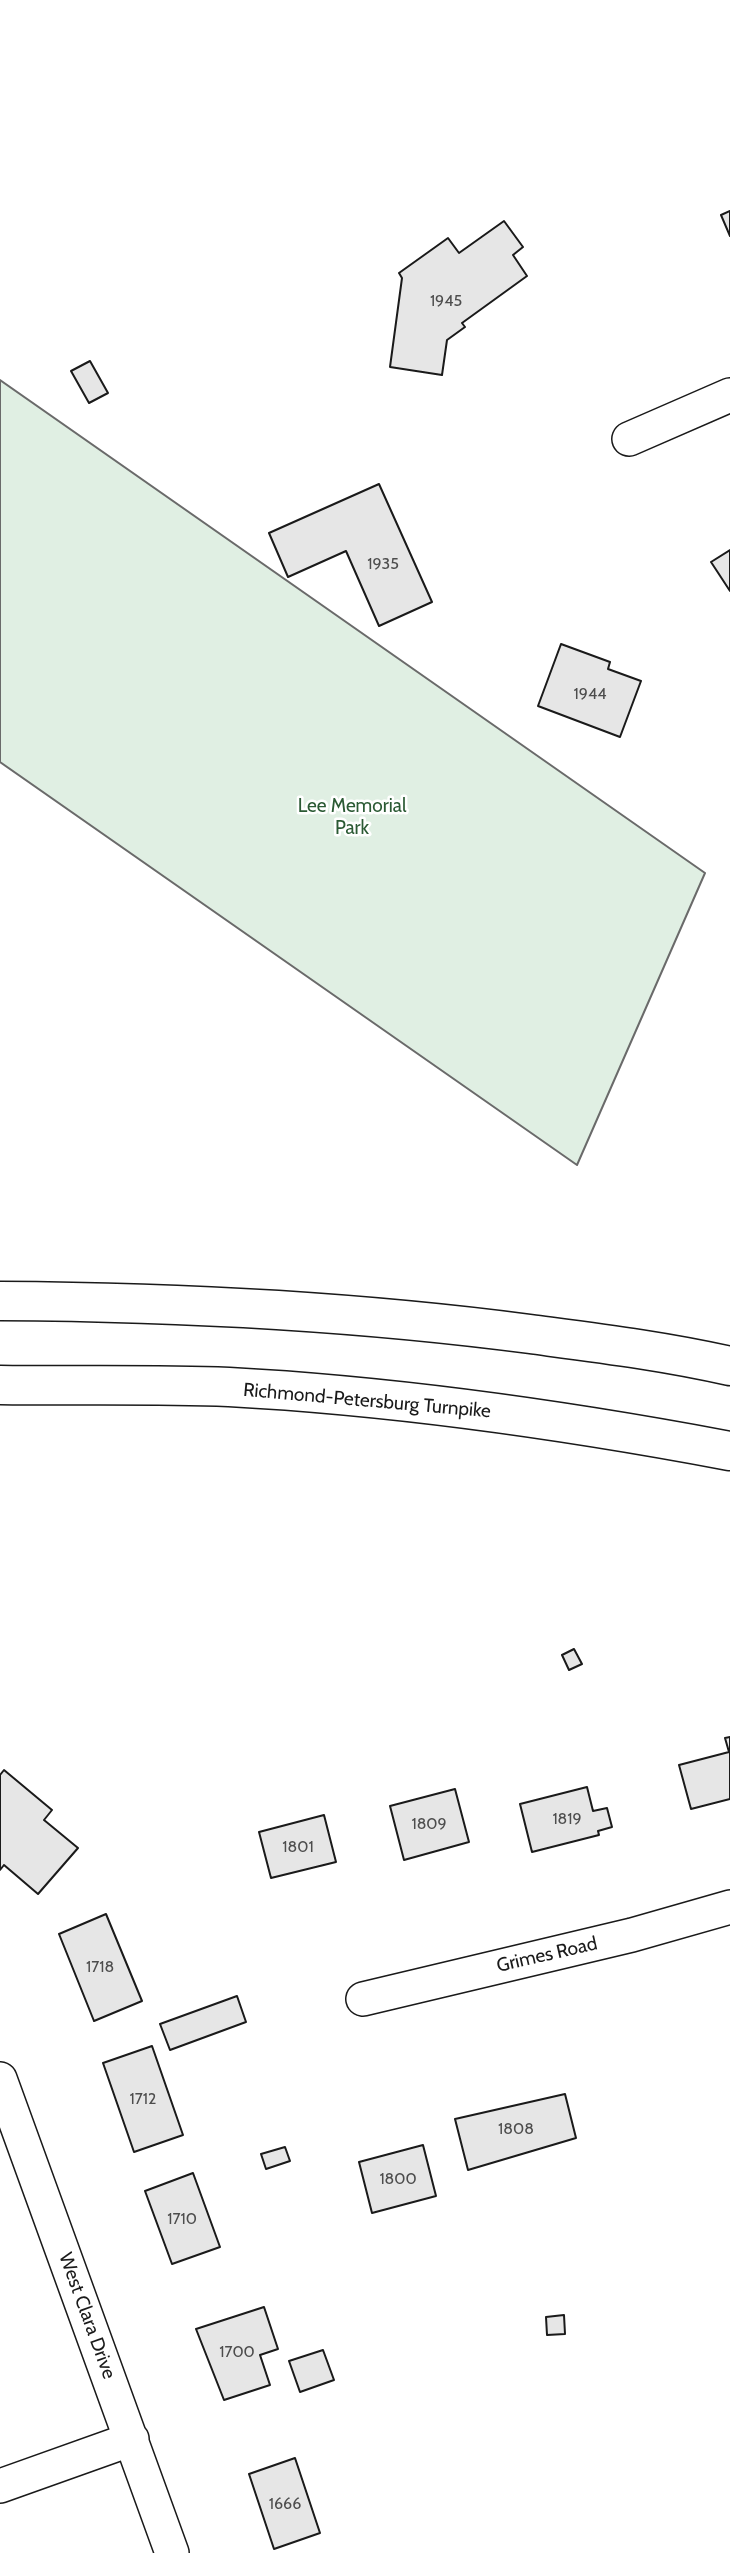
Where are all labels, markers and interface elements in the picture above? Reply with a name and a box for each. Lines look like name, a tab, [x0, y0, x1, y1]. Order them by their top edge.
house number: 1945	[430, 291, 462, 311]
house number: 1935	[367, 554, 399, 574]
house number: 1944	[574, 684, 606, 704]
park label: Lee Memorial Park	[298, 795, 406, 839]
street label: Richmond-Petersburg Turnpike	[242, 1379, 492, 1423]
house number: 1819	[552, 1809, 582, 1829]
house number: 1809	[411, 1814, 447, 1834]
house number: 1801	[282, 1837, 314, 1857]
street label: Grimes Road	[495, 1932, 599, 1978]
house number: 1718	[86, 1957, 114, 1977]
house number: 1712	[130, 2089, 156, 2109]
house number: 1808	[498, 2119, 534, 2139]
house number: 1800	[379, 2169, 417, 2189]
house number: 1710	[167, 2209, 197, 2229]
street label: West Clara Drive	[54, 2250, 120, 2382]
house number: 1700	[219, 2342, 255, 2362]
house number: 1666	[269, 2494, 301, 2514]

